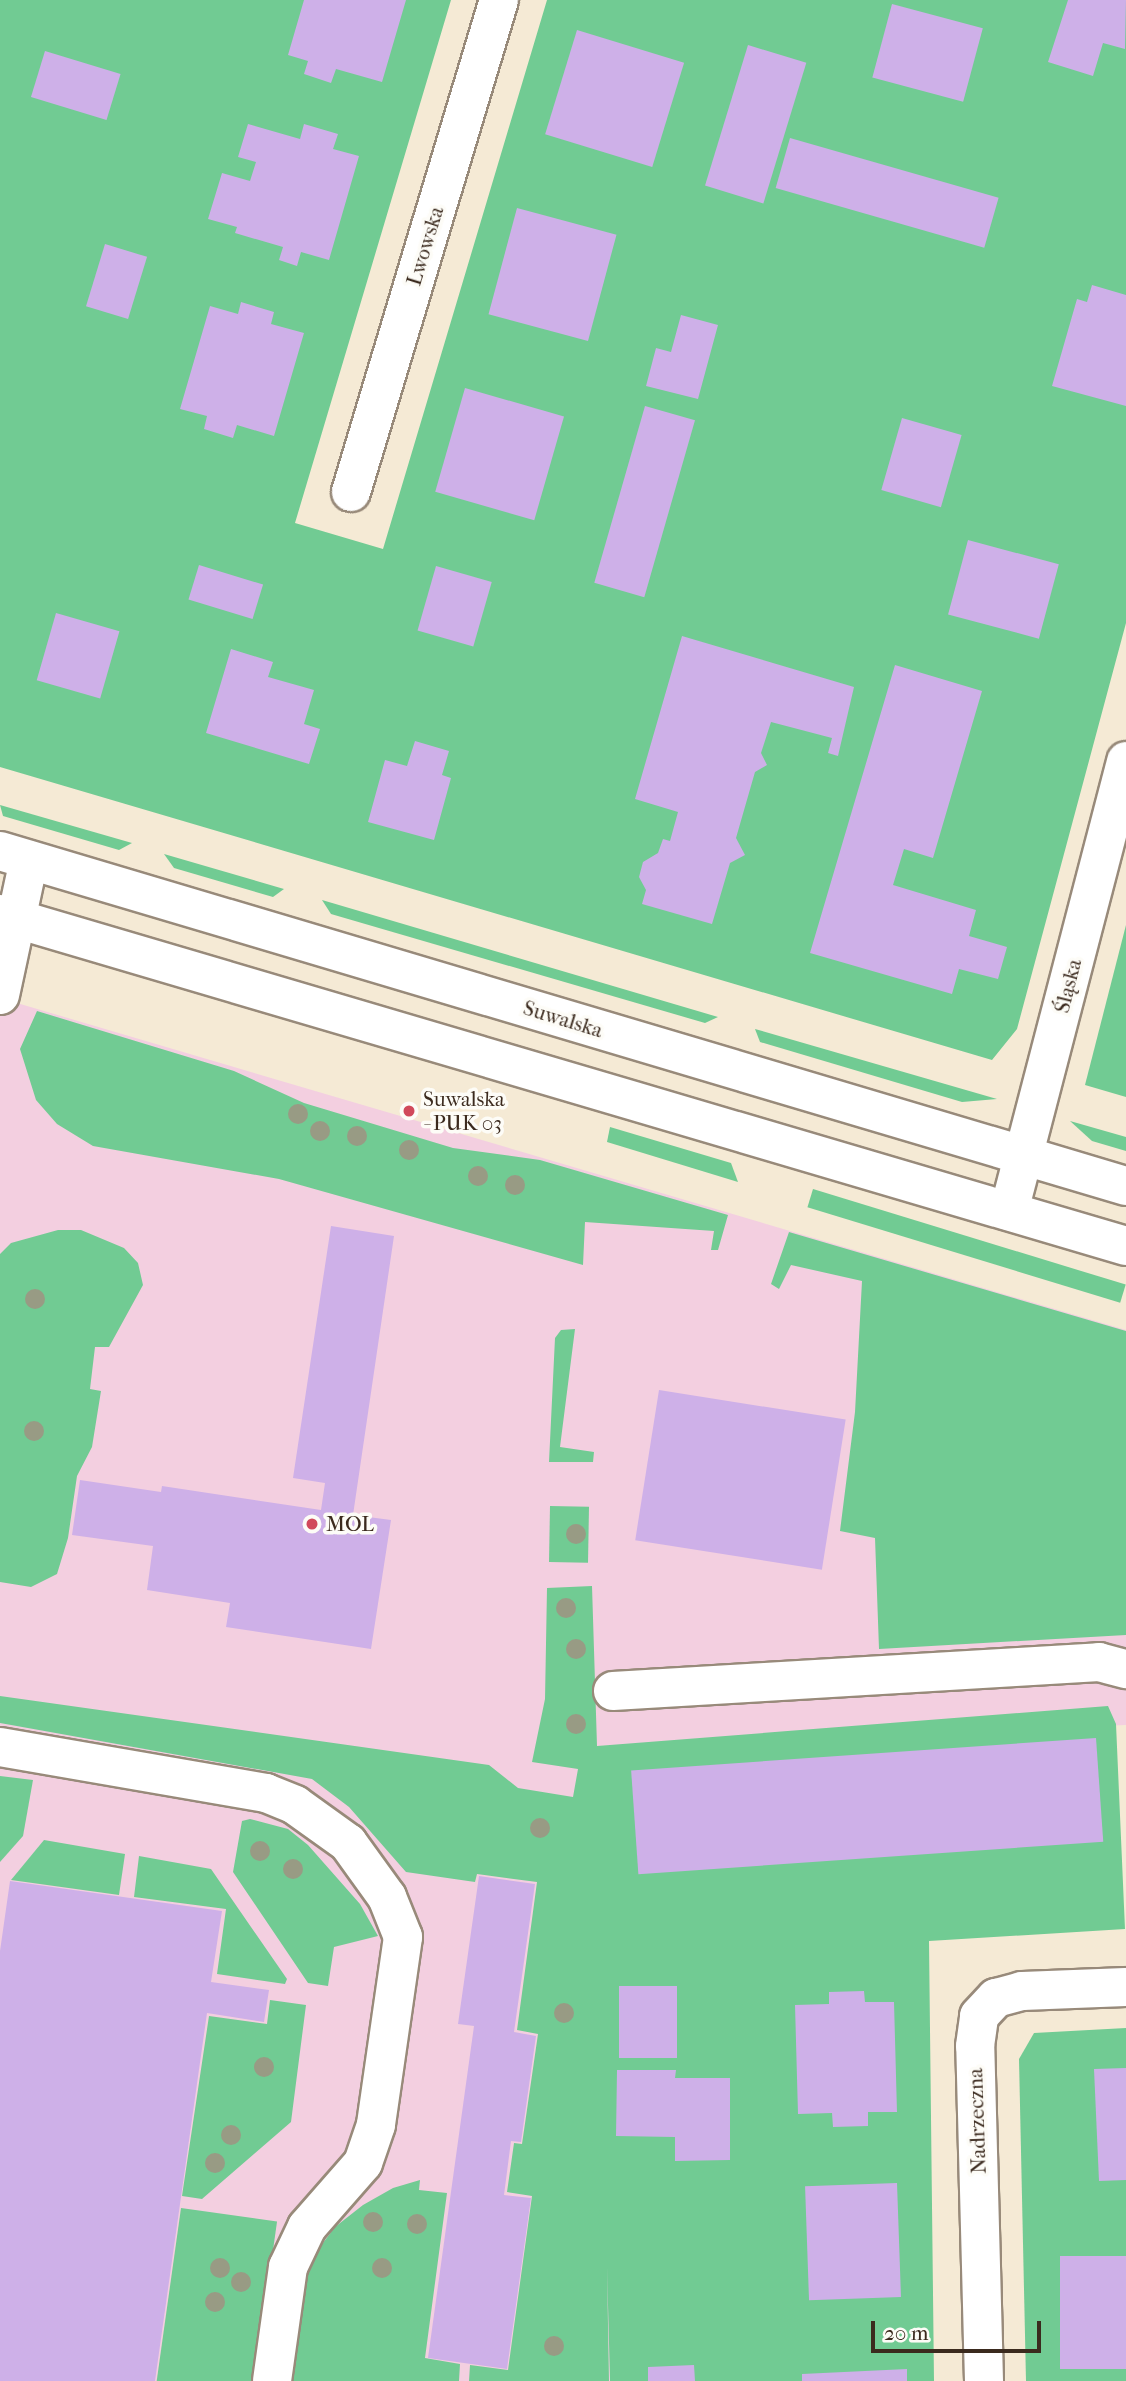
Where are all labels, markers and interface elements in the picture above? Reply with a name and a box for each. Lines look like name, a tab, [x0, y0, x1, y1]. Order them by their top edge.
street label: Lwowska	[401, 203, 449, 289]
street label: Śląska	[1049, 956, 1087, 1016]
street label: Suwalska	[520, 995, 606, 1043]
place label: Suwalska - PUK 03	[423, 1086, 505, 1136]
marker: Suwalska - PUK 03	[401, 1103, 417, 1119]
place label: MOL	[326, 1511, 374, 1537]
marker: MOL	[304, 1516, 320, 1532]
street label: Nadrzeczna	[963, 2068, 991, 2174]
scale bar	[874, 2308, 1044, 2352]
text: 20 m	[884, 2321, 928, 2345]

